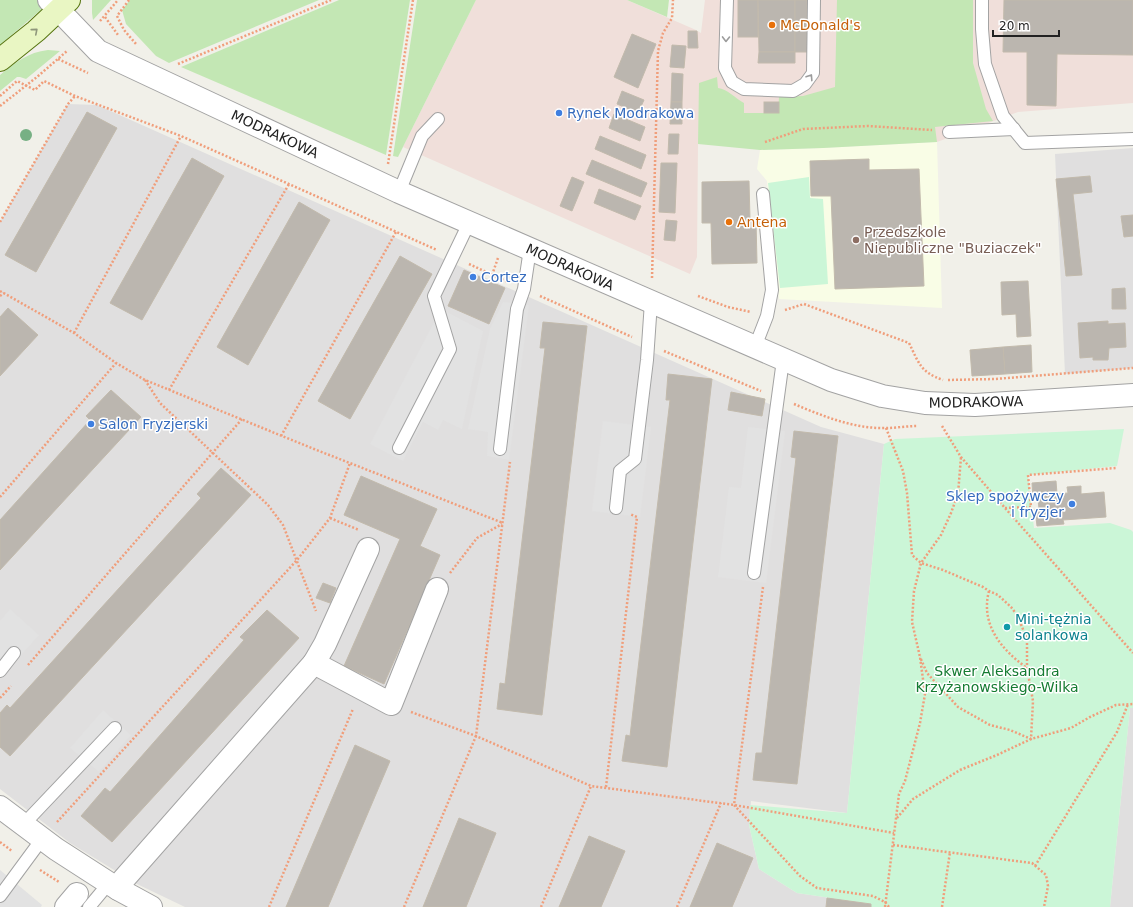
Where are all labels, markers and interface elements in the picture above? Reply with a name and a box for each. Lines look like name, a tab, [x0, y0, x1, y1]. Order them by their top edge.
scale bar	[993, 12, 1059, 38]
place label: McDonald's	[780, 17, 861, 33]
text: 20 m	[999, 19, 1030, 33]
marker: McDonald's	[767, 20, 777, 30]
one-way arrow	[31, 29, 38, 36]
one-way arrow	[722, 36, 730, 42]
one-way arrow	[805, 74, 812, 81]
place label: Rynek Modrakowa	[567, 105, 694, 121]
street label: MODRAKOWA	[229, 107, 322, 161]
marker: Rynek Modrakowa	[554, 108, 564, 118]
place label: Antena	[737, 214, 787, 230]
marker: Antena	[724, 217, 734, 227]
place label: Przedszkole Niepubliczne "Buziaczek"	[864, 224, 1041, 256]
marker: Przedszkole Niepubliczne "Buziaczek"	[851, 235, 861, 245]
street label: MODRAKOWA	[523, 240, 617, 294]
place label: Cortez	[481, 269, 527, 285]
marker: Cortez	[468, 272, 478, 282]
street label: MODRAKOWA	[929, 393, 1024, 411]
place label: Salon Fryzjerski	[99, 416, 208, 432]
marker: Salon Fryzjerski	[86, 419, 96, 429]
place label: Sklep spożywczy i fryzjer	[946, 488, 1064, 520]
marker: Sklep spożywczy i fryzjer	[1067, 499, 1077, 509]
place label: Mini-tężnia solankowa	[1015, 611, 1092, 643]
marker: Mini-tężnia solankowa	[1002, 622, 1012, 632]
park label: Skwer Aleksandra Krzyżanowskiego-Wilka	[915, 663, 1079, 695]

